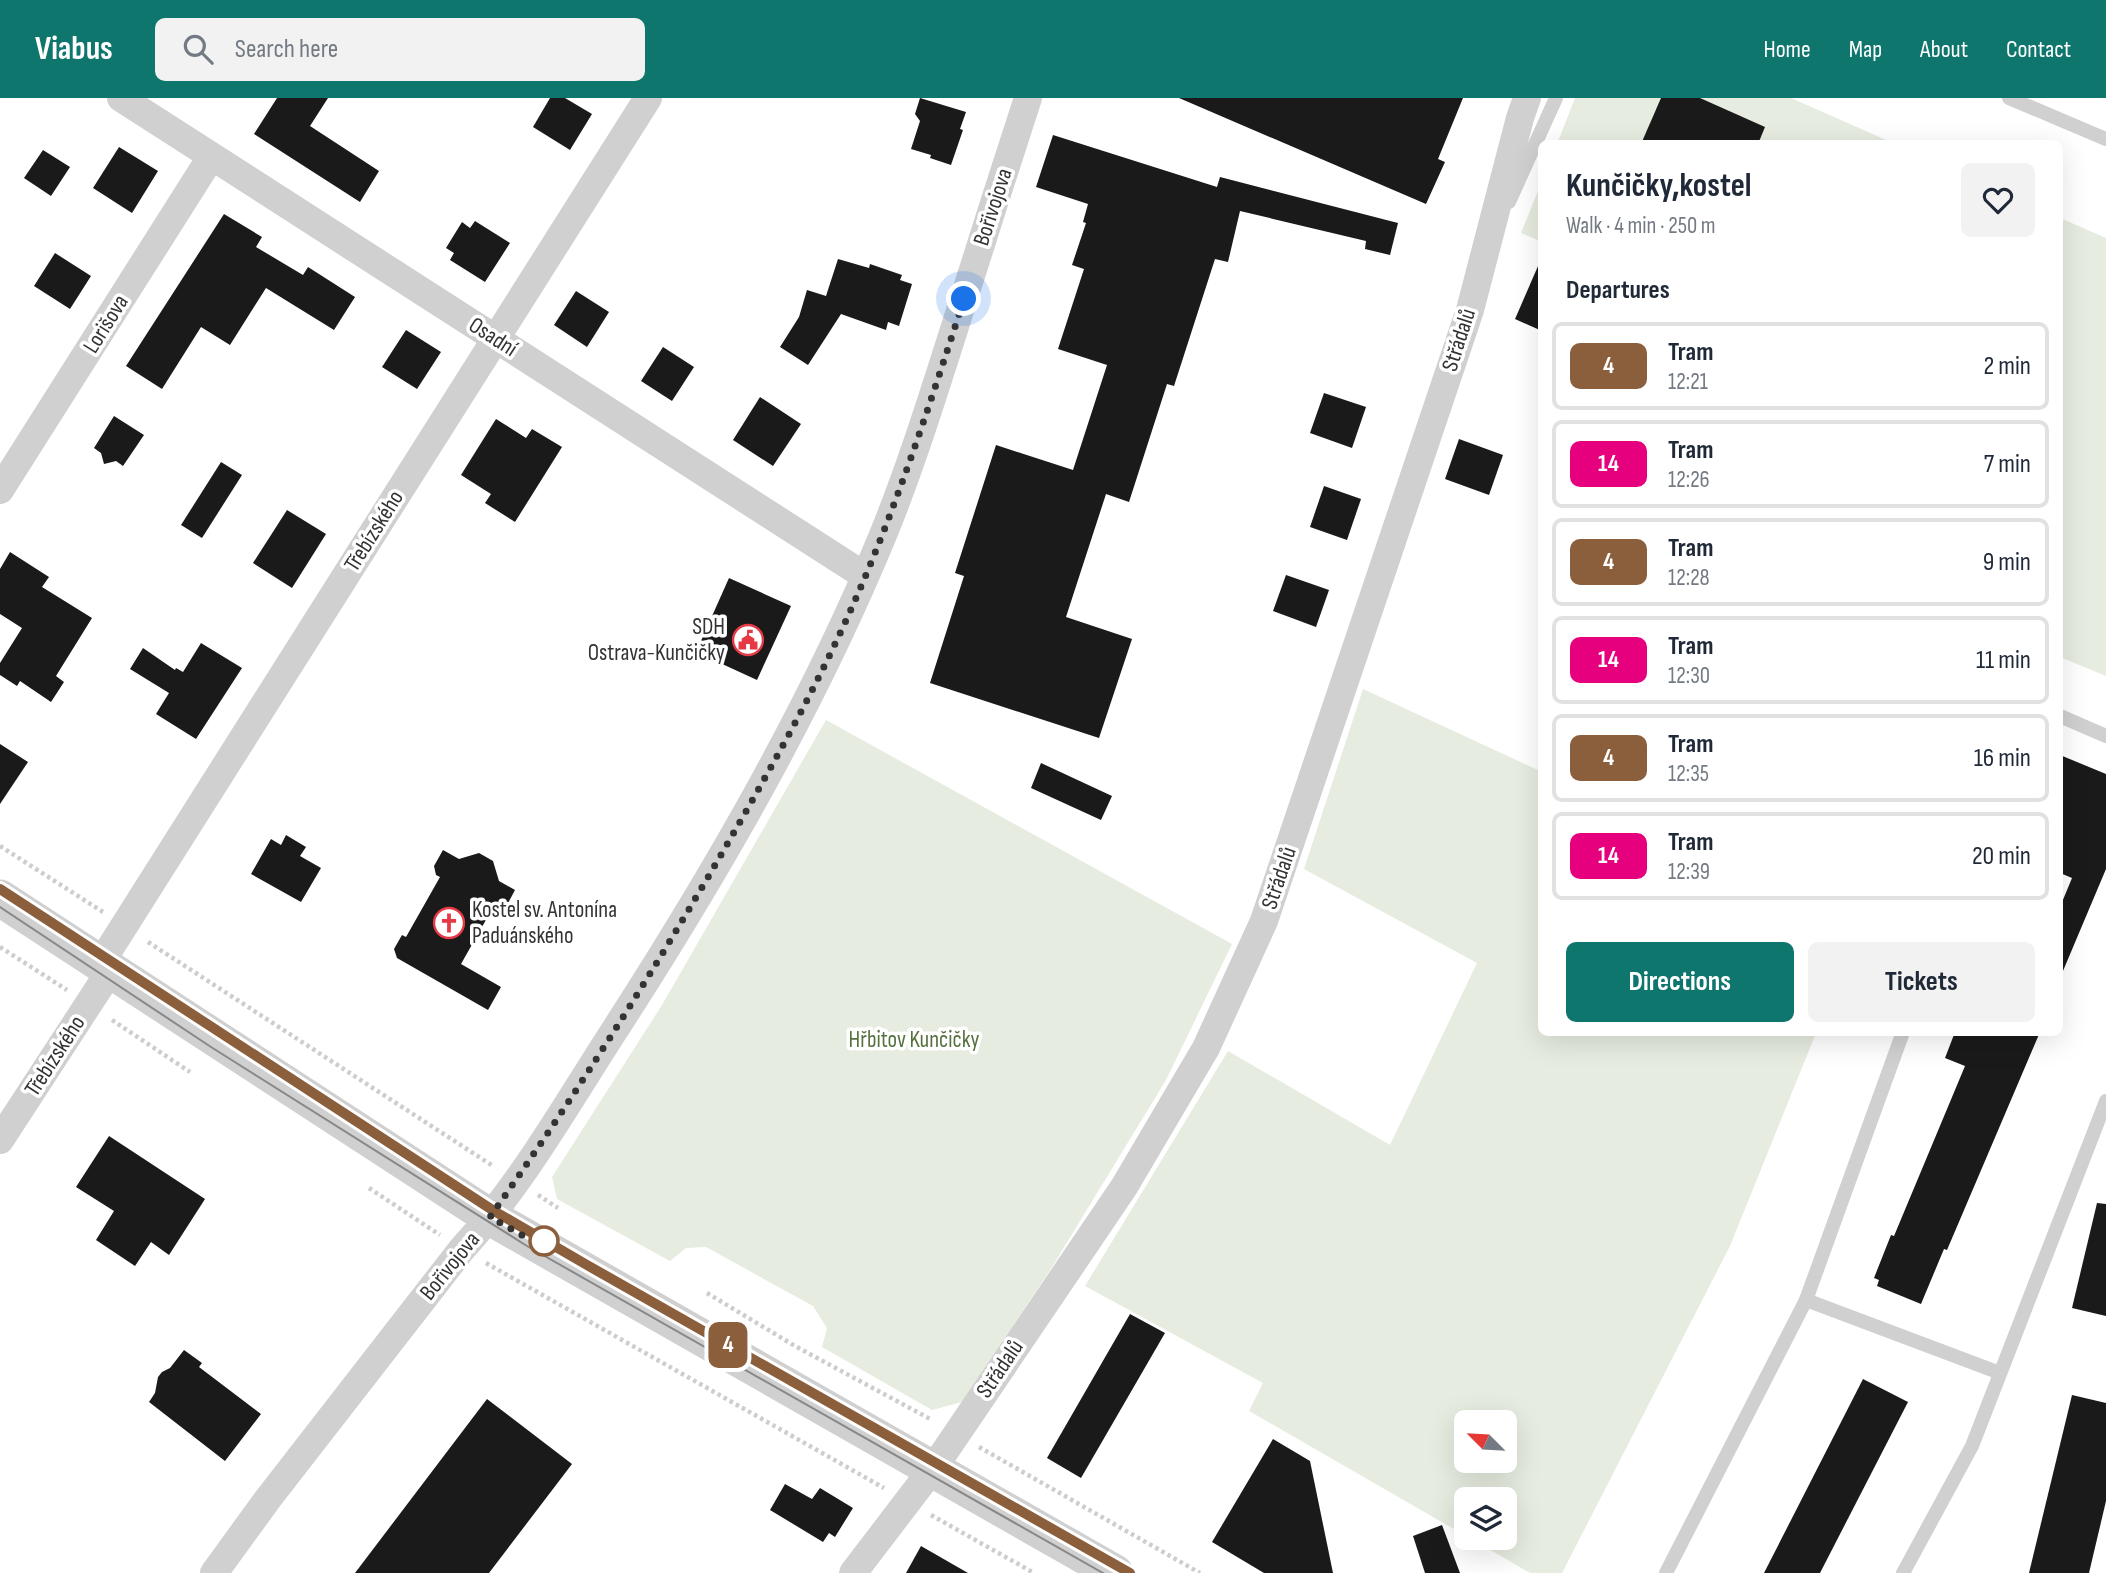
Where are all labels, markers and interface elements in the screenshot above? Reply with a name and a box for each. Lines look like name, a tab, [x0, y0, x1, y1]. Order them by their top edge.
search box	[155, 18, 645, 81]
text: Viabus	[35, 29, 113, 69]
icon: search	[179, 30, 217, 68]
text: Search here	[235, 34, 338, 65]
text: Home	[1763, 35, 1811, 64]
text: Map	[1849, 35, 1882, 64]
text: About	[1920, 35, 1968, 64]
text: Contact	[2006, 35, 2071, 64]
button: heart	[1961, 163, 2035, 237]
street label: Bořivojova	[967, 165, 1019, 249]
text: Kunčičky,kostel	[1566, 166, 1751, 206]
text: Walk · 4 min · 250 m	[1566, 212, 1716, 240]
text: Departures	[1566, 275, 1670, 306]
your location	[946, 281, 981, 316]
street label: Lorišova	[77, 290, 135, 358]
street label: Střádalů	[1436, 305, 1482, 375]
street label: Osadní	[464, 311, 523, 363]
text: Tram	[1668, 337, 1713, 368]
text: 4	[1603, 351, 1614, 380]
text: 2 min	[1983, 351, 2031, 382]
text: 12:21	[1668, 368, 1708, 396]
text: Tram	[1668, 435, 1713, 466]
text: 14	[1598, 449, 1619, 478]
text: 7 min	[1984, 449, 2031, 480]
text: 12:26	[1668, 466, 1710, 494]
street label: Třebízského	[338, 485, 410, 577]
text: Tram	[1668, 533, 1713, 564]
text: 4	[1603, 547, 1614, 576]
text: 9 min	[1983, 547, 2031, 578]
text: 12:28	[1668, 564, 1710, 592]
place label: SDH Ostrava-Kunčičky	[588, 613, 725, 667]
public building icon: SDH Ostrava-Kunčičky	[731, 623, 765, 657]
text: Tram	[1668, 631, 1713, 662]
text: 14	[1598, 645, 1619, 674]
text: 11 min	[1976, 645, 2031, 676]
text: 12:30	[1668, 662, 1710, 690]
text: Tram	[1668, 729, 1713, 760]
text: 4	[1603, 743, 1614, 772]
text: 16 min	[1974, 743, 2031, 774]
text: 12:35	[1668, 760, 1709, 788]
text: Tram	[1668, 827, 1713, 858]
text: 14	[1598, 841, 1619, 870]
text: 20 min	[1972, 841, 2031, 872]
street label: Střádalů	[1255, 843, 1303, 913]
text: 12:39	[1668, 858, 1710, 886]
place label: Kostel sv. Antonína Paduánského	[472, 896, 617, 950]
church icon: Kostel sv. Antonína Paduánského	[432, 906, 466, 940]
button: Directions	[1566, 942, 1794, 1022]
button: Tickets	[1808, 942, 2035, 1022]
street label: Třebízského	[19, 1010, 91, 1102]
park label: Hřbitov Kunčičky	[849, 1026, 980, 1054]
street label: Bořivojova	[414, 1226, 486, 1306]
unlabelled marker	[529, 1226, 559, 1256]
line badge: 4	[705, 1322, 751, 1368]
text: 4	[722, 1330, 734, 1359]
street label: Střádalů	[970, 1335, 1030, 1403]
north arrow	[1454, 1410, 1517, 1474]
map controls	[1454, 1410, 1517, 1550]
button: layers	[1454, 1487, 1517, 1550]

